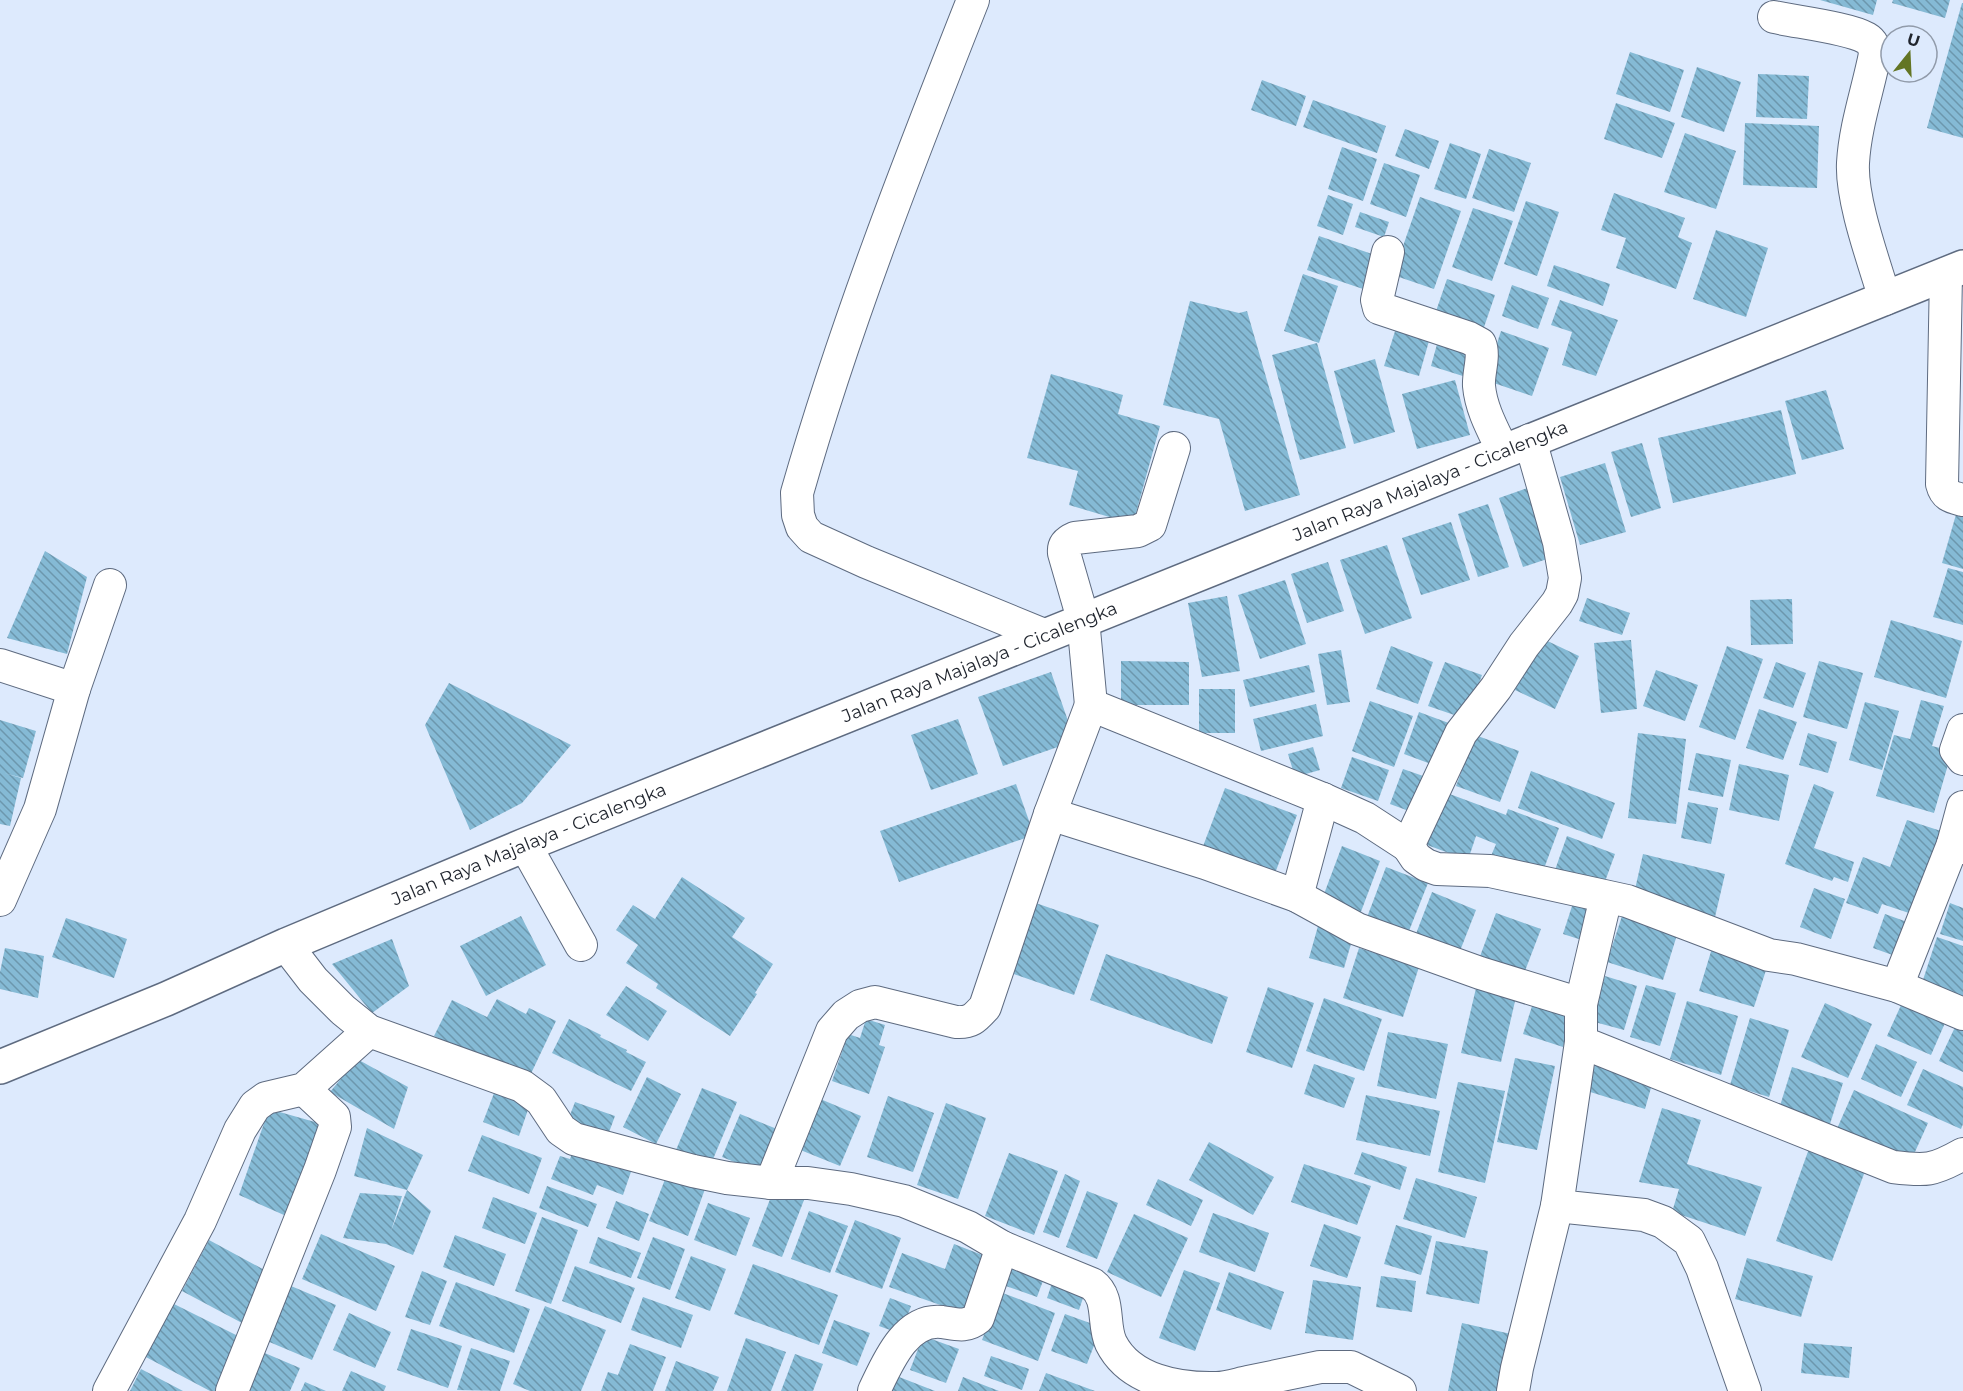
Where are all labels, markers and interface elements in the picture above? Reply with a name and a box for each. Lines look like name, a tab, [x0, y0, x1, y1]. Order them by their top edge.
north arrow	[1879, 24, 1939, 84]
text: U	[1905, 29, 1922, 51]
street label: Jalan Raya Majalaya - Cicalengka	[1289, 416, 1571, 547]
street label: Jalan Raya Majalaya - Cicalengka	[838, 597, 1120, 728]
street label: Jalan Raya Majalaya - Cicalengka	[388, 778, 669, 911]

